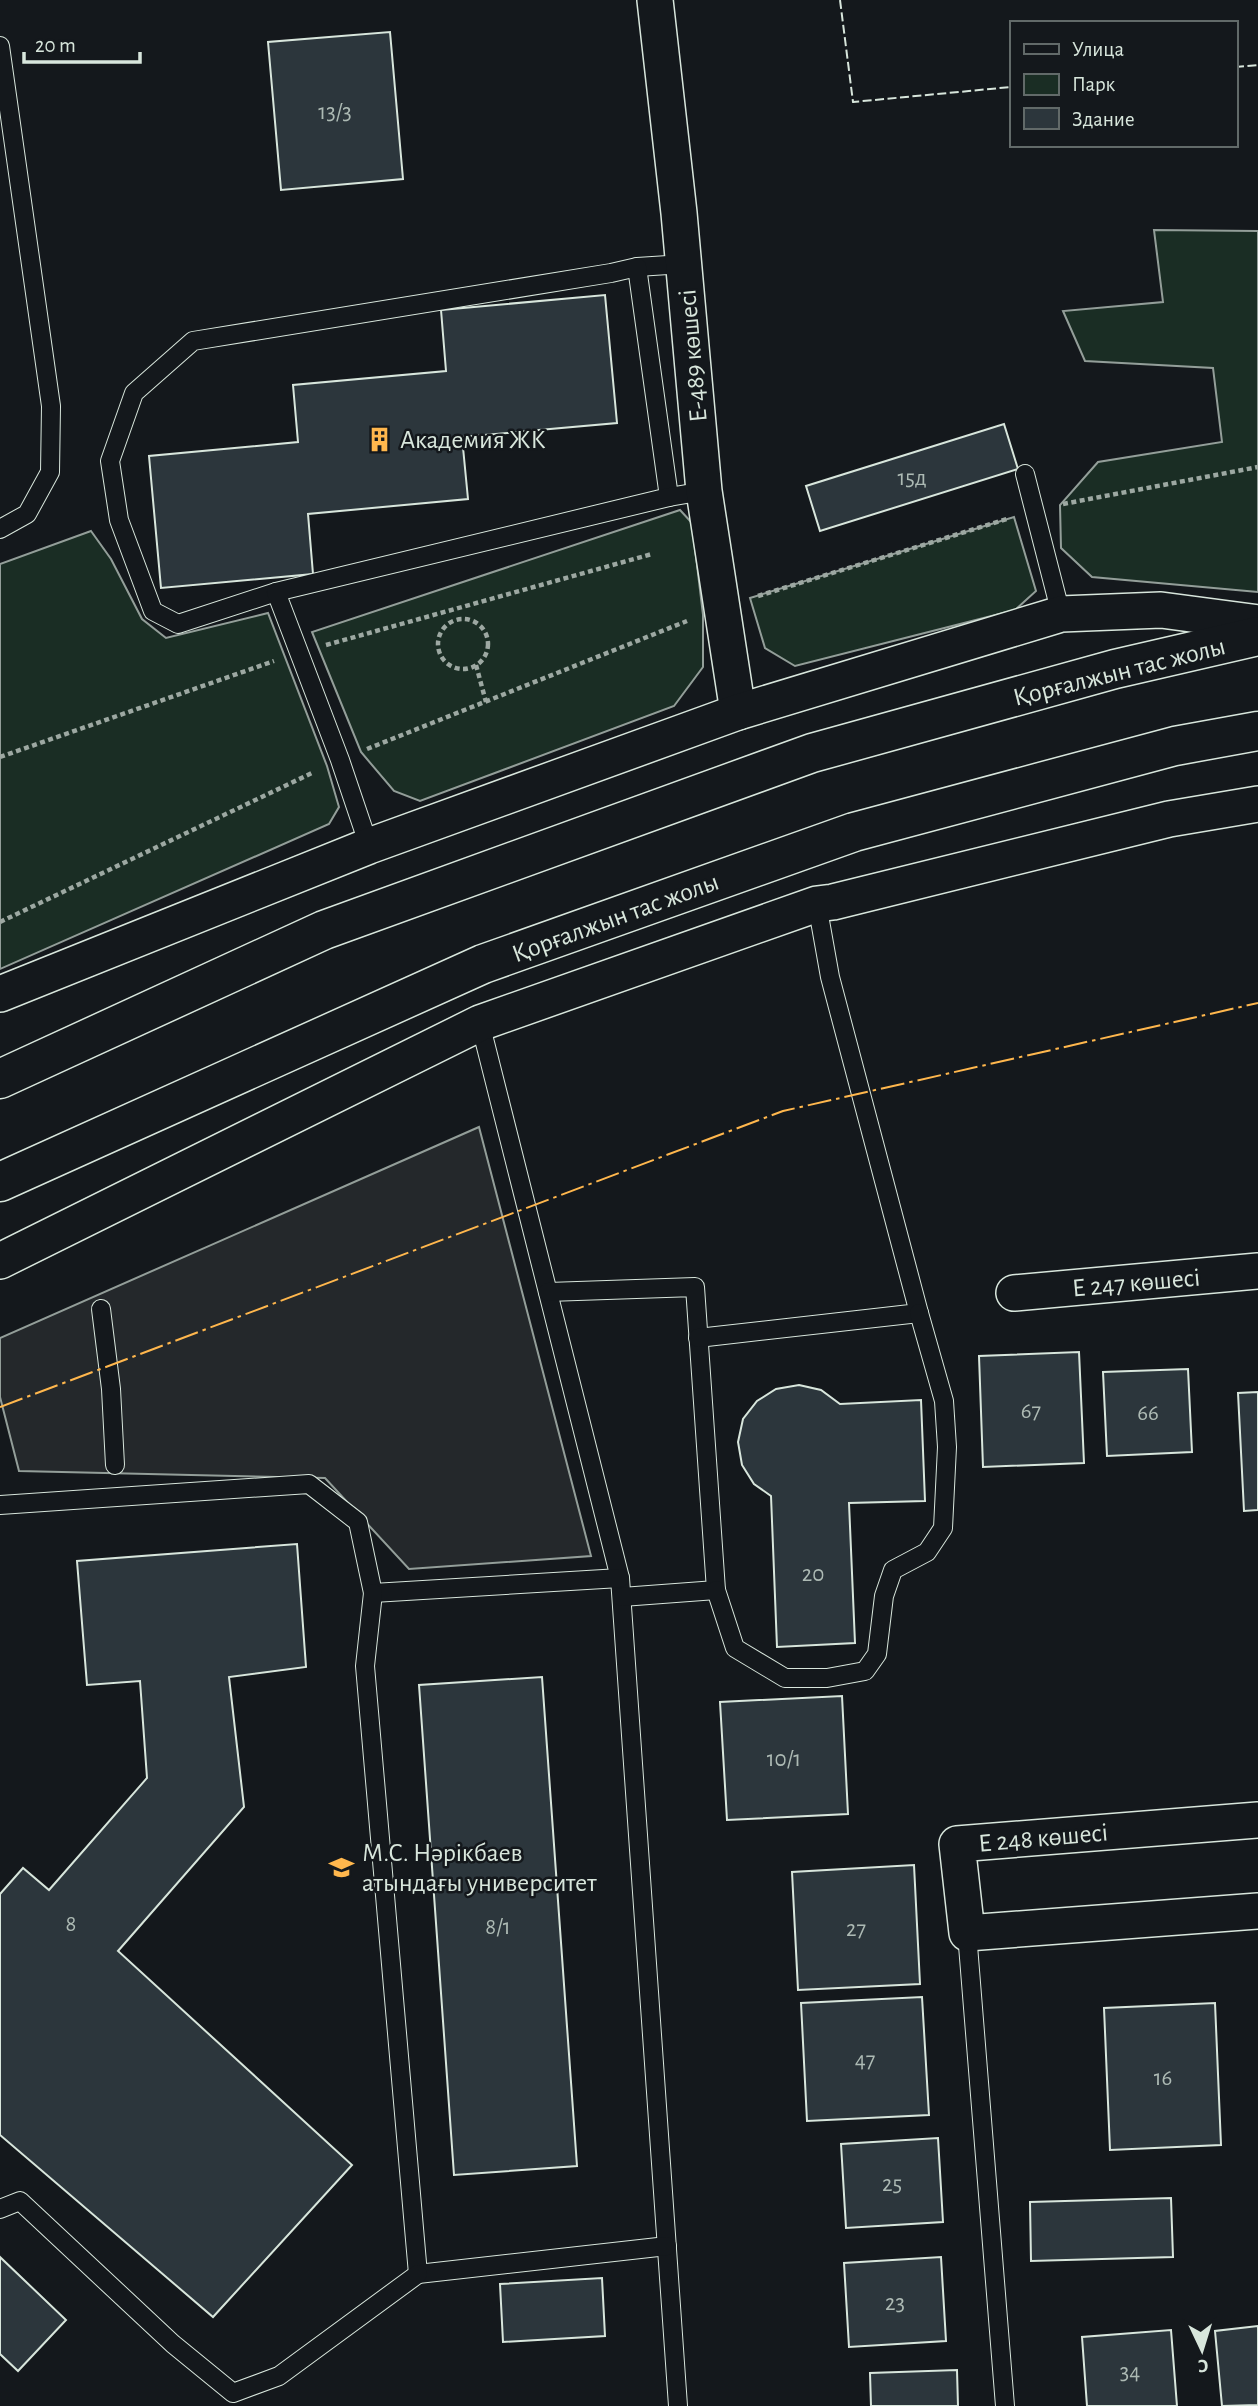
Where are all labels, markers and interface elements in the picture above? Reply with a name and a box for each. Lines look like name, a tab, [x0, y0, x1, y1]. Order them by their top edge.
scale bar	[24, 21, 140, 65]
legend	[1010, 21, 1237, 147]
text: 20 m	[35, 35, 76, 56]
text: Улица	[1072, 39, 1125, 60]
text: Парк	[1072, 74, 1116, 95]
house number: 13/3	[318, 101, 352, 124]
text: Здание	[1072, 109, 1135, 130]
street label: Е-489 көшесі	[674, 288, 712, 423]
building icon: Академия ЖК	[366, 425, 394, 453]
place label: Академия ЖК	[400, 427, 546, 453]
house number: 15д	[897, 467, 927, 490]
street label: Қорғалжын тас жолы	[1010, 633, 1228, 711]
street label: Қорғалжын тас жолы	[509, 868, 722, 967]
street label: Е 247 көшесі	[1071, 1264, 1201, 1302]
house number: 67	[1021, 1400, 1041, 1423]
house number: 66	[1137, 1402, 1159, 1425]
house number: 20	[802, 1563, 824, 1586]
house number: 10/1	[767, 1748, 801, 1771]
street label: Е 248 көшесі	[977, 1819, 1109, 1857]
place label: М.С. Нәрікбаев атындағы университет	[362, 1840, 597, 1896]
school or university icon: М.С. Нәрікбаев атындағы университет	[328, 1853, 356, 1881]
house number: 8	[66, 1913, 76, 1936]
house number: 8/1	[485, 1916, 511, 1939]
house number: 27	[846, 1918, 866, 1941]
house number: 47	[855, 2049, 875, 2072]
house number: 16	[1154, 2067, 1172, 2090]
house number: 25	[882, 2173, 902, 2196]
house number: 23	[885, 2292, 905, 2315]
north arrow	[1167, 2315, 1237, 2385]
text: С	[1197, 2356, 1209, 2375]
house number: 34	[1120, 2361, 1140, 2384]

